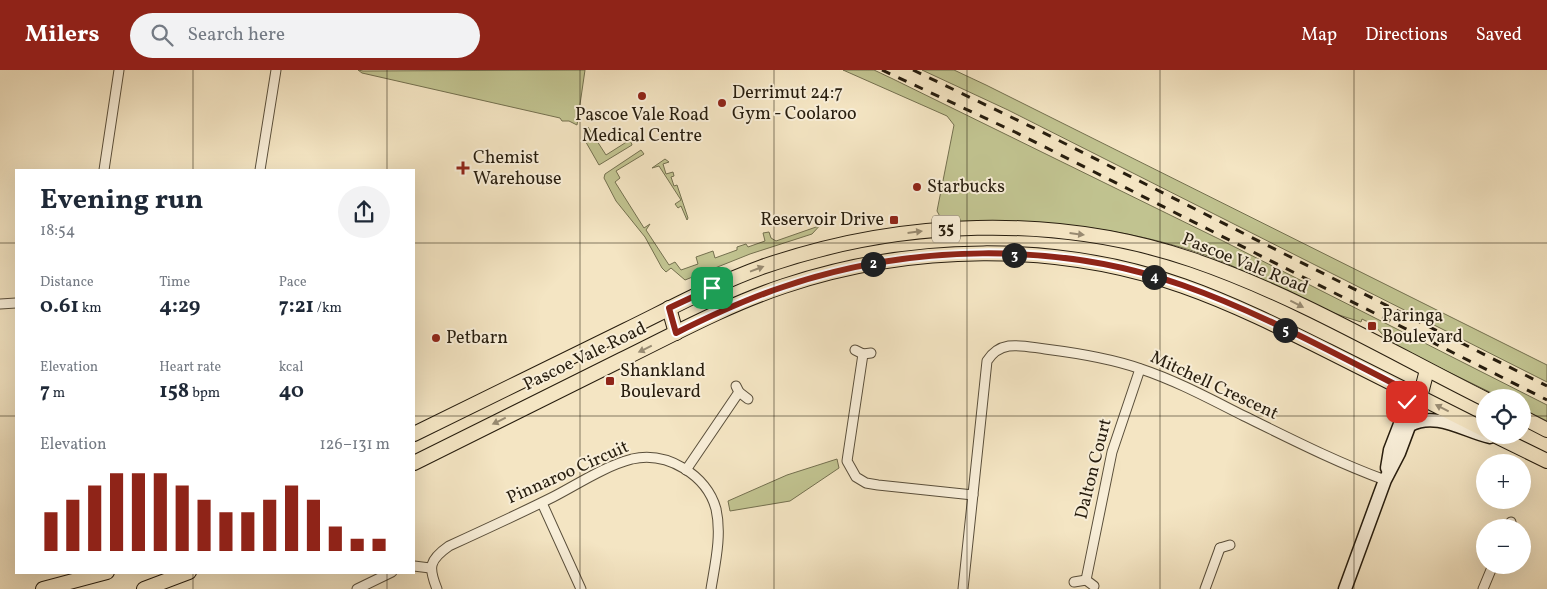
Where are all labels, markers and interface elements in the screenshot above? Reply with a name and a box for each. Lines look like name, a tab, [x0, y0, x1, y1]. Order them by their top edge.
search box	[130, 13, 480, 58]
text: Milers	[25, 18, 100, 52]
icon: search	[148, 21, 176, 49]
text: Search here	[188, 22, 285, 48]
text: Map	[1301, 23, 1337, 48]
text: Directions	[1365, 23, 1448, 48]
text: Saved	[1476, 23, 1522, 48]
place label: Derrimut 24:7 Gym - Coolaroo	[732, 81, 857, 127]
marker: Pascoe Vale Road Medical Centre	[636, 90, 648, 102]
marker: Derrimut 24:7 Gym - Coolaroo	[716, 97, 728, 109]
place label: Pascoe Vale Road Medical Centre	[575, 103, 709, 149]
place label: Chemist Warehouse	[473, 146, 562, 192]
marker: Chemist Warehouse	[457, 162, 469, 174]
place label: Starbucks	[927, 175, 1005, 200]
text: Evening run	[40, 181, 204, 220]
marker: Starbucks	[911, 181, 923, 193]
button: share	[338, 186, 390, 238]
place label: Reservoir Drive	[760, 208, 884, 233]
marker: Reservoir Drive	[888, 214, 900, 226]
road number: 35	[932, 216, 960, 242]
text: 18:54	[40, 220, 75, 242]
street label: Pascoe Vale Road	[1178, 227, 1312, 301]
one-way arrow	[907, 228, 923, 236]
one-way arrow	[1069, 230, 1085, 238]
pin: 3	[1002, 242, 1026, 268]
text: 3	[1011, 246, 1018, 265]
pin: 2	[860, 252, 886, 276]
text: 2	[870, 255, 877, 274]
pin: 4	[1142, 264, 1166, 290]
one-way arrow	[750, 265, 765, 273]
pin	[691, 267, 733, 309]
text: 4	[1150, 268, 1159, 287]
text: Distance	[40, 273, 94, 292]
text: Time	[159, 273, 190, 292]
text: Pace	[279, 273, 307, 292]
icon: arrive	[698, 274, 726, 302]
text: 0.61	[40, 292, 79, 321]
text: 4:29	[159, 292, 200, 321]
text: 7:21	[279, 292, 314, 321]
text: km	[79, 299, 102, 318]
text: /km	[314, 299, 342, 318]
one-way arrow	[1290, 300, 1305, 308]
place label: Paringa Boulevard	[1382, 304, 1463, 350]
street label: Pascoe Vale Road	[519, 316, 651, 398]
pin: 5	[1272, 318, 1298, 342]
marker: Paringa Boulevard	[1366, 320, 1378, 332]
text: 5	[1282, 321, 1289, 340]
place label: Petbarn	[446, 326, 508, 351]
marker: Petbarn	[430, 332, 442, 344]
one-way arrow	[637, 345, 652, 353]
street label: Mitchell Crescent	[1146, 345, 1282, 427]
text: Elevation	[40, 358, 98, 377]
text: Heart rate	[159, 358, 221, 377]
text: kcal	[279, 358, 304, 377]
place label: Shankland Boulevard	[620, 359, 705, 405]
marker: Shankland Boulevard	[604, 375, 616, 387]
text: 7	[40, 377, 50, 406]
text: 158	[159, 377, 189, 406]
text: 40	[279, 377, 304, 406]
pin	[1386, 381, 1428, 423]
text: m	[50, 384, 65, 403]
text: bpm	[189, 384, 220, 403]
icon: check	[1393, 388, 1421, 416]
map controls	[1476, 389, 1531, 574]
button: locate	[1476, 389, 1531, 444]
one-way arrow	[1434, 404, 1449, 412]
street label: Dalton Court	[1069, 416, 1119, 522]
one-way arrow	[492, 417, 506, 425]
text: Elevation	[40, 434, 107, 456]
text: 126–131 m	[320, 434, 390, 456]
street label: Pinnaroo Circuit	[503, 435, 633, 511]
button: +	[1476, 454, 1531, 509]
button: −	[1476, 519, 1531, 574]

